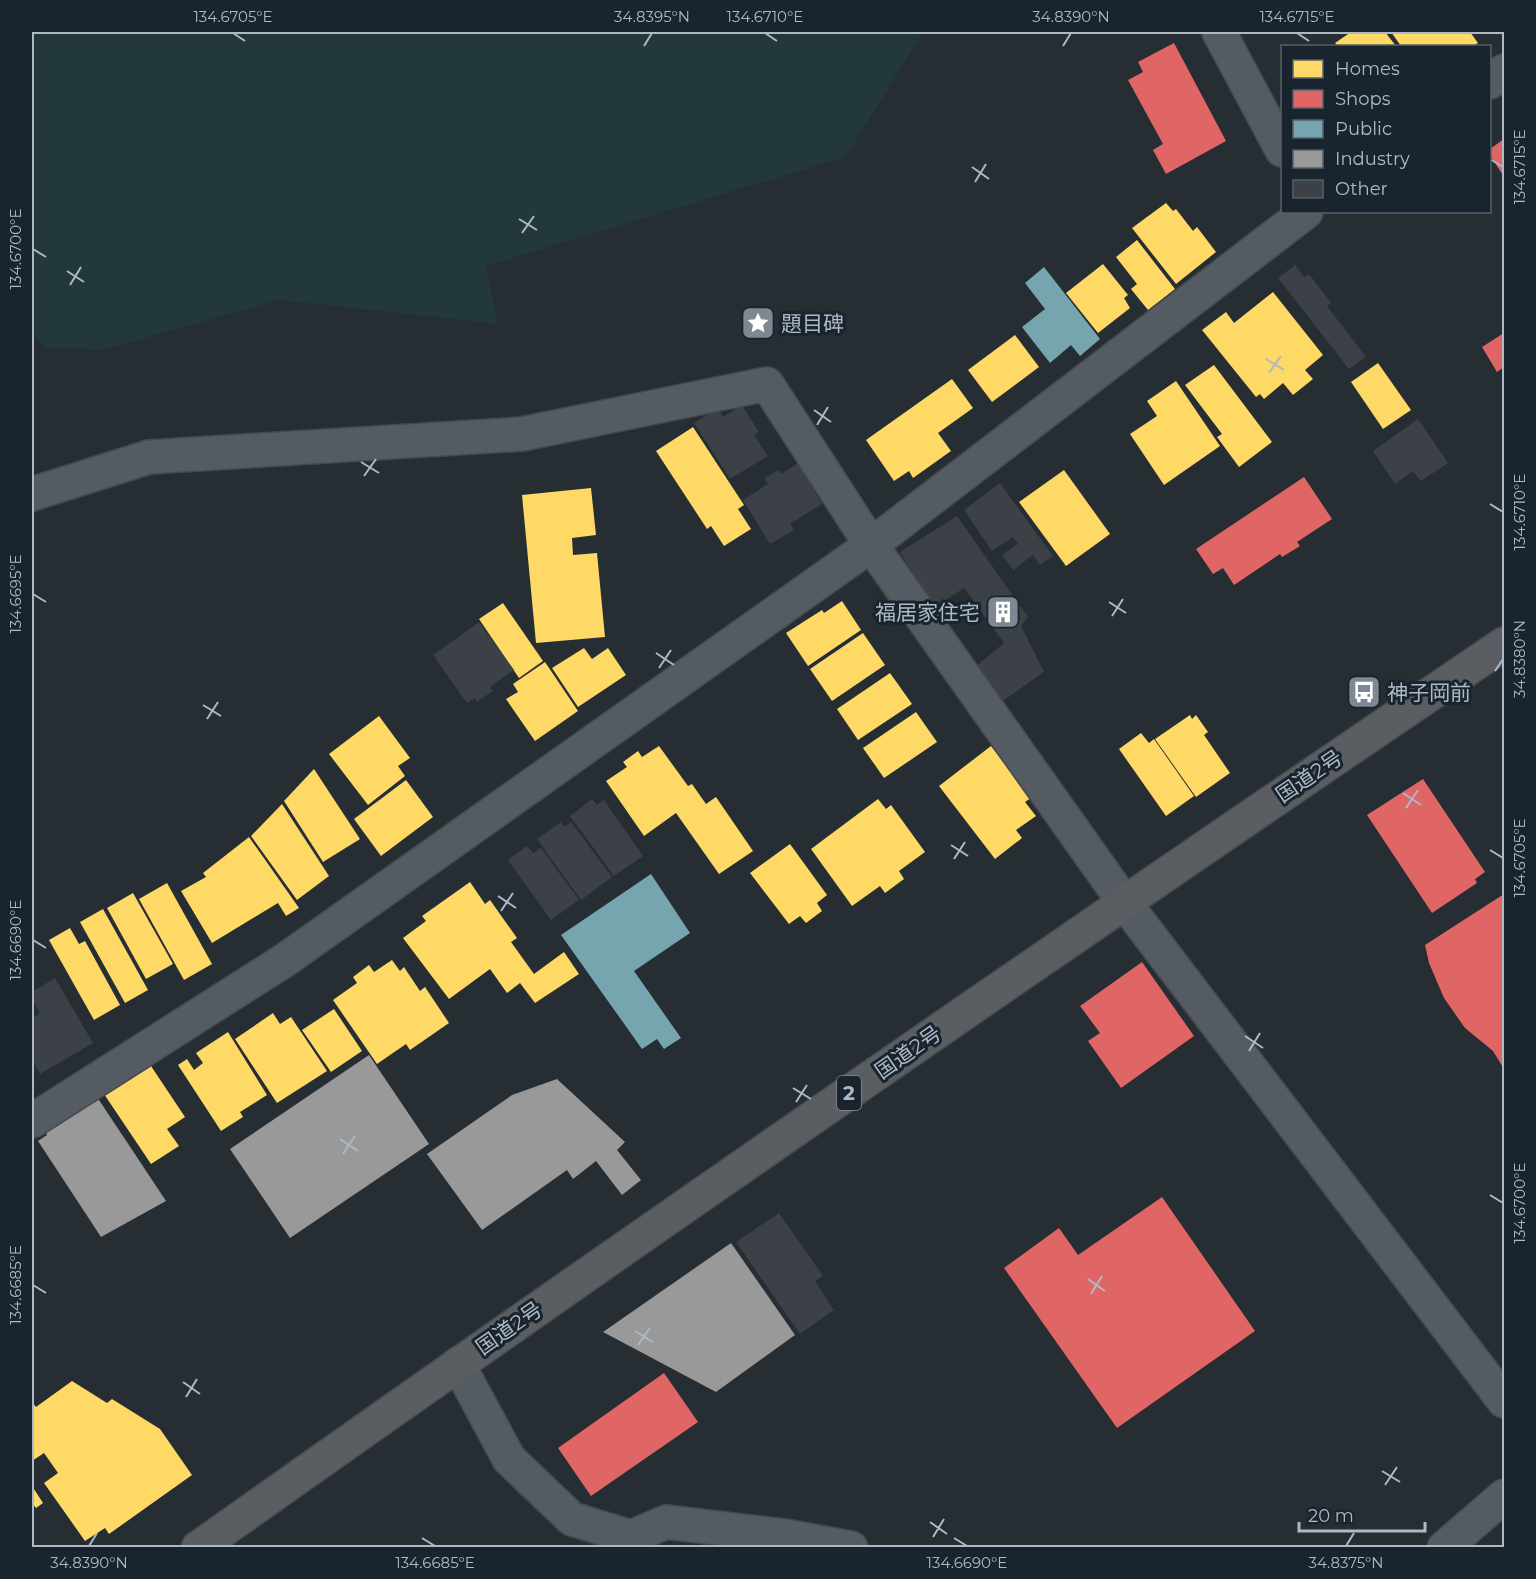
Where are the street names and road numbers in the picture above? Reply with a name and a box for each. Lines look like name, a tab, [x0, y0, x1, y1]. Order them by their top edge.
street label: 国道2号	[1271, 745, 1347, 807]
street label: 国道2号	[870, 1020, 946, 1084]
road number: 2	[837, 1076, 861, 1110]
street label: 国道2号	[471, 1296, 547, 1360]

